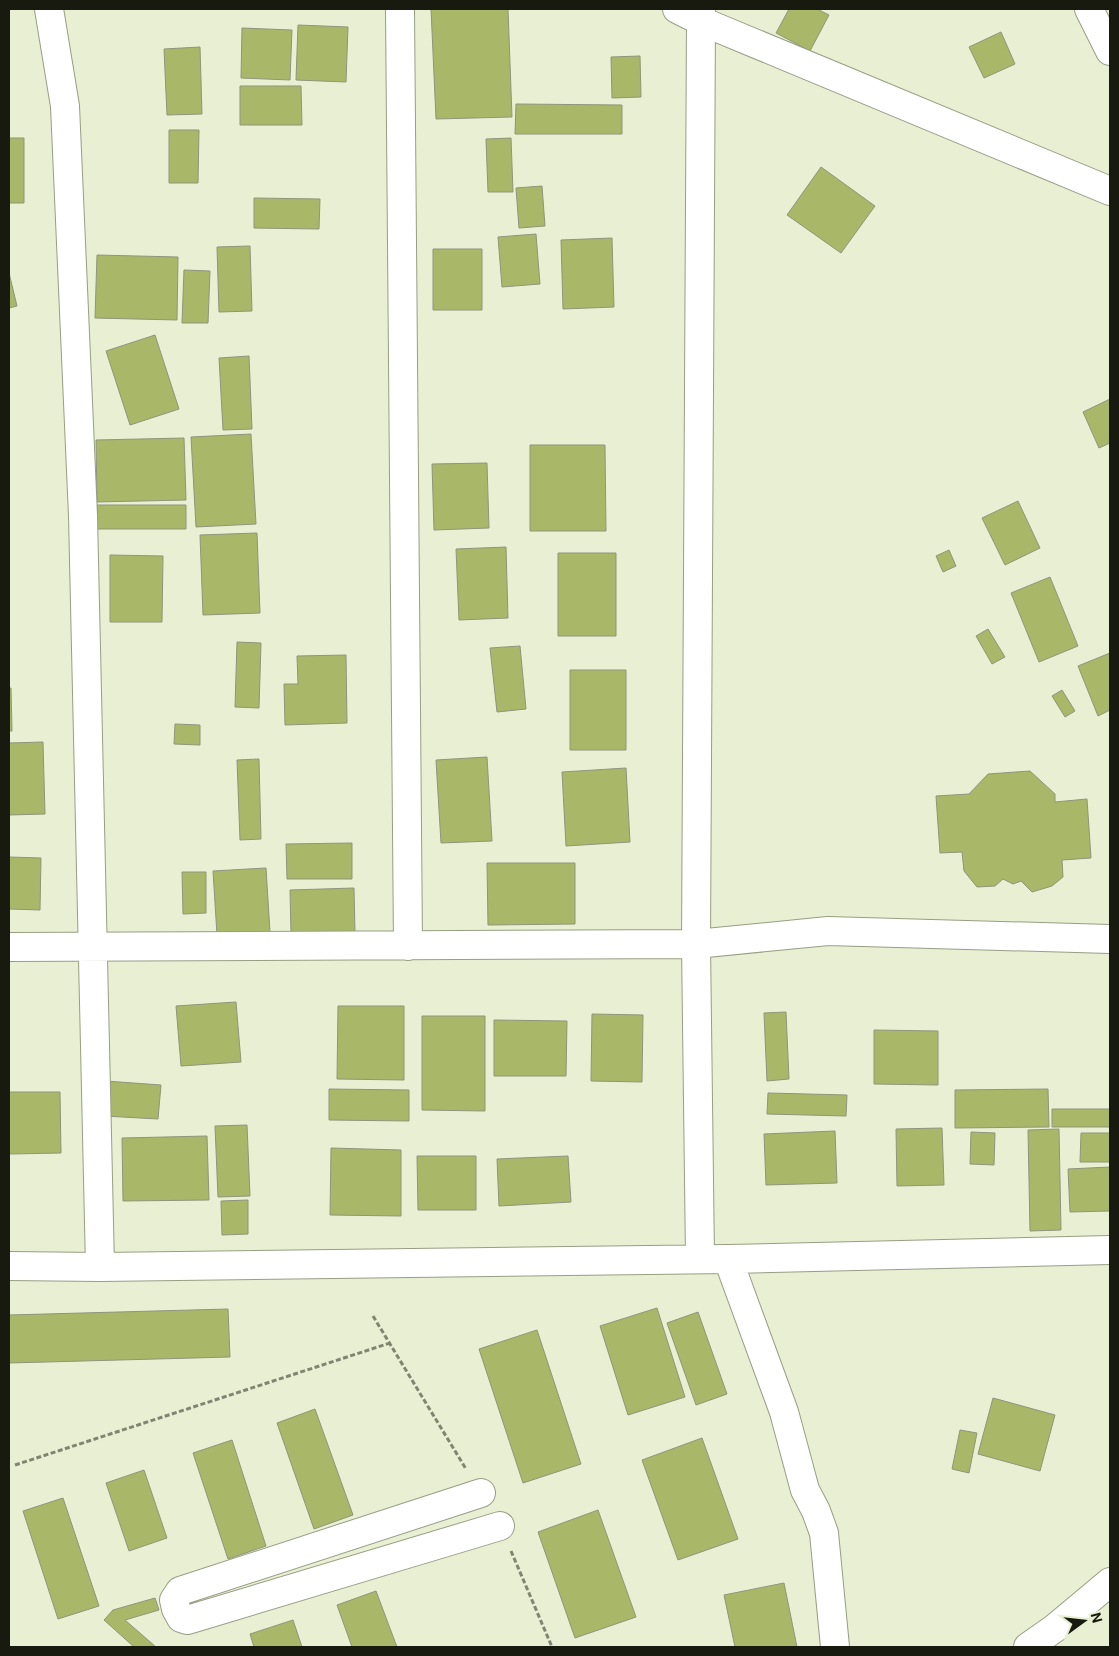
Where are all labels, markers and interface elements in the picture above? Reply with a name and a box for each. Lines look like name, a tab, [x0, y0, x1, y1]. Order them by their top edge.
north arrow	[1059, 1596, 1109, 1646]
text: N	[1088, 1611, 1106, 1624]

